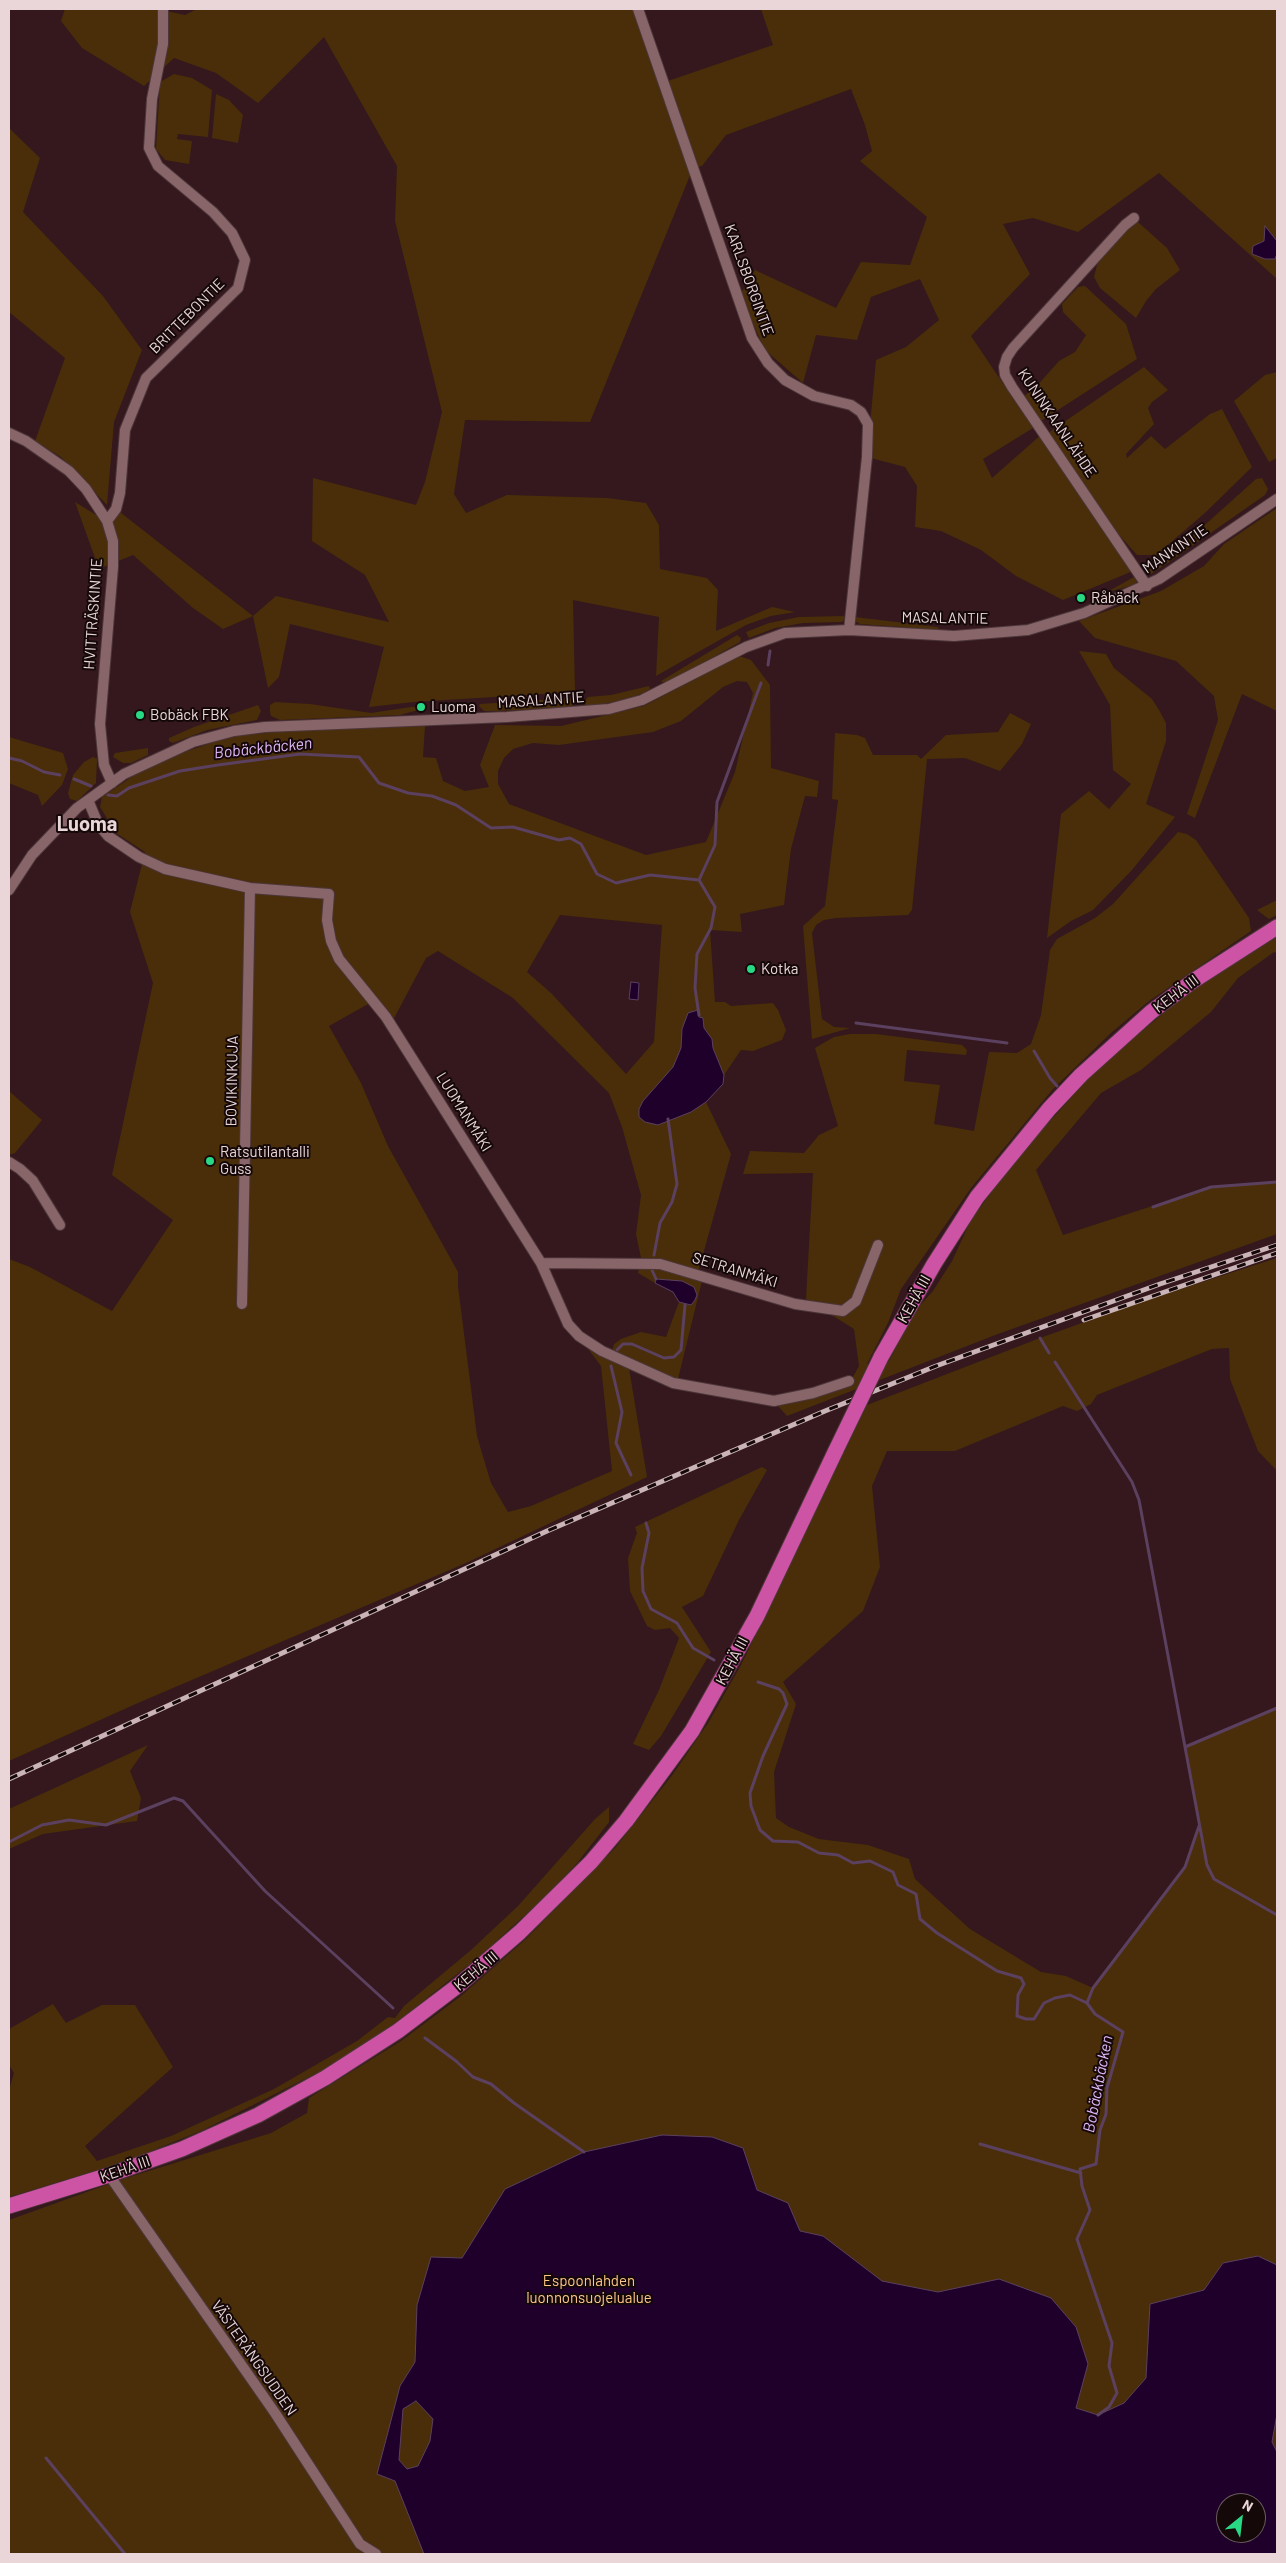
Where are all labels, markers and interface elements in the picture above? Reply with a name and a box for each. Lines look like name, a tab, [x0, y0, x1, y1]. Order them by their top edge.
street label: KARLSBORGINTIE	[720, 222, 778, 338]
street label: BRITTEBONTIE	[146, 275, 228, 357]
street label: KUNINKAANLÄHDE	[1014, 365, 1100, 481]
street label: MANKINTIE	[1139, 521, 1211, 577]
street label: HVITTRÄSKINTIE	[80, 558, 106, 670]
place label: Råbäck	[1091, 589, 1139, 607]
marker: Råbäck	[1075, 592, 1087, 604]
street label: MASALANTIE	[901, 608, 989, 628]
street label: MASALANTIE	[497, 688, 585, 712]
place label: Luoma	[431, 698, 476, 716]
marker: Luoma	[415, 701, 427, 713]
place label: Bobäck FBK	[150, 706, 229, 724]
marker: Bobäck FBK	[134, 709, 146, 721]
water label: Bobäckbäcken	[213, 733, 313, 763]
district label: Luoma	[57, 812, 117, 836]
place label: Kotka	[761, 960, 799, 978]
marker: Kotka	[745, 963, 757, 975]
street label: KEHÄ III	[1150, 971, 1202, 1017]
street label: BOVIKINKUJA	[222, 1035, 242, 1127]
street label: LUOMANMÄKI	[432, 1069, 496, 1155]
place label: Ratsutilantalli Guss	[220, 1143, 310, 1178]
marker: Ratsutilantalli Guss	[204, 1155, 216, 1167]
street label: SETRANMÄKI	[690, 1248, 780, 1292]
street label: KEHÄ III	[894, 1272, 934, 1326]
street label: KEHÄ III	[712, 1634, 752, 1688]
street label: KEHÄ III	[450, 1947, 502, 1995]
water label: Bobäckbäcken	[1079, 2034, 1117, 2134]
street label: KEHÄ III	[98, 2152, 152, 2186]
park label: Espoonlahden luonnonsuojelualue	[526, 2272, 652, 2307]
street label: VÄSTERÄNGSUDDEN	[207, 2297, 301, 2419]
north arrow	[1216, 2493, 1266, 2543]
text: N	[1240, 2496, 1256, 2515]

